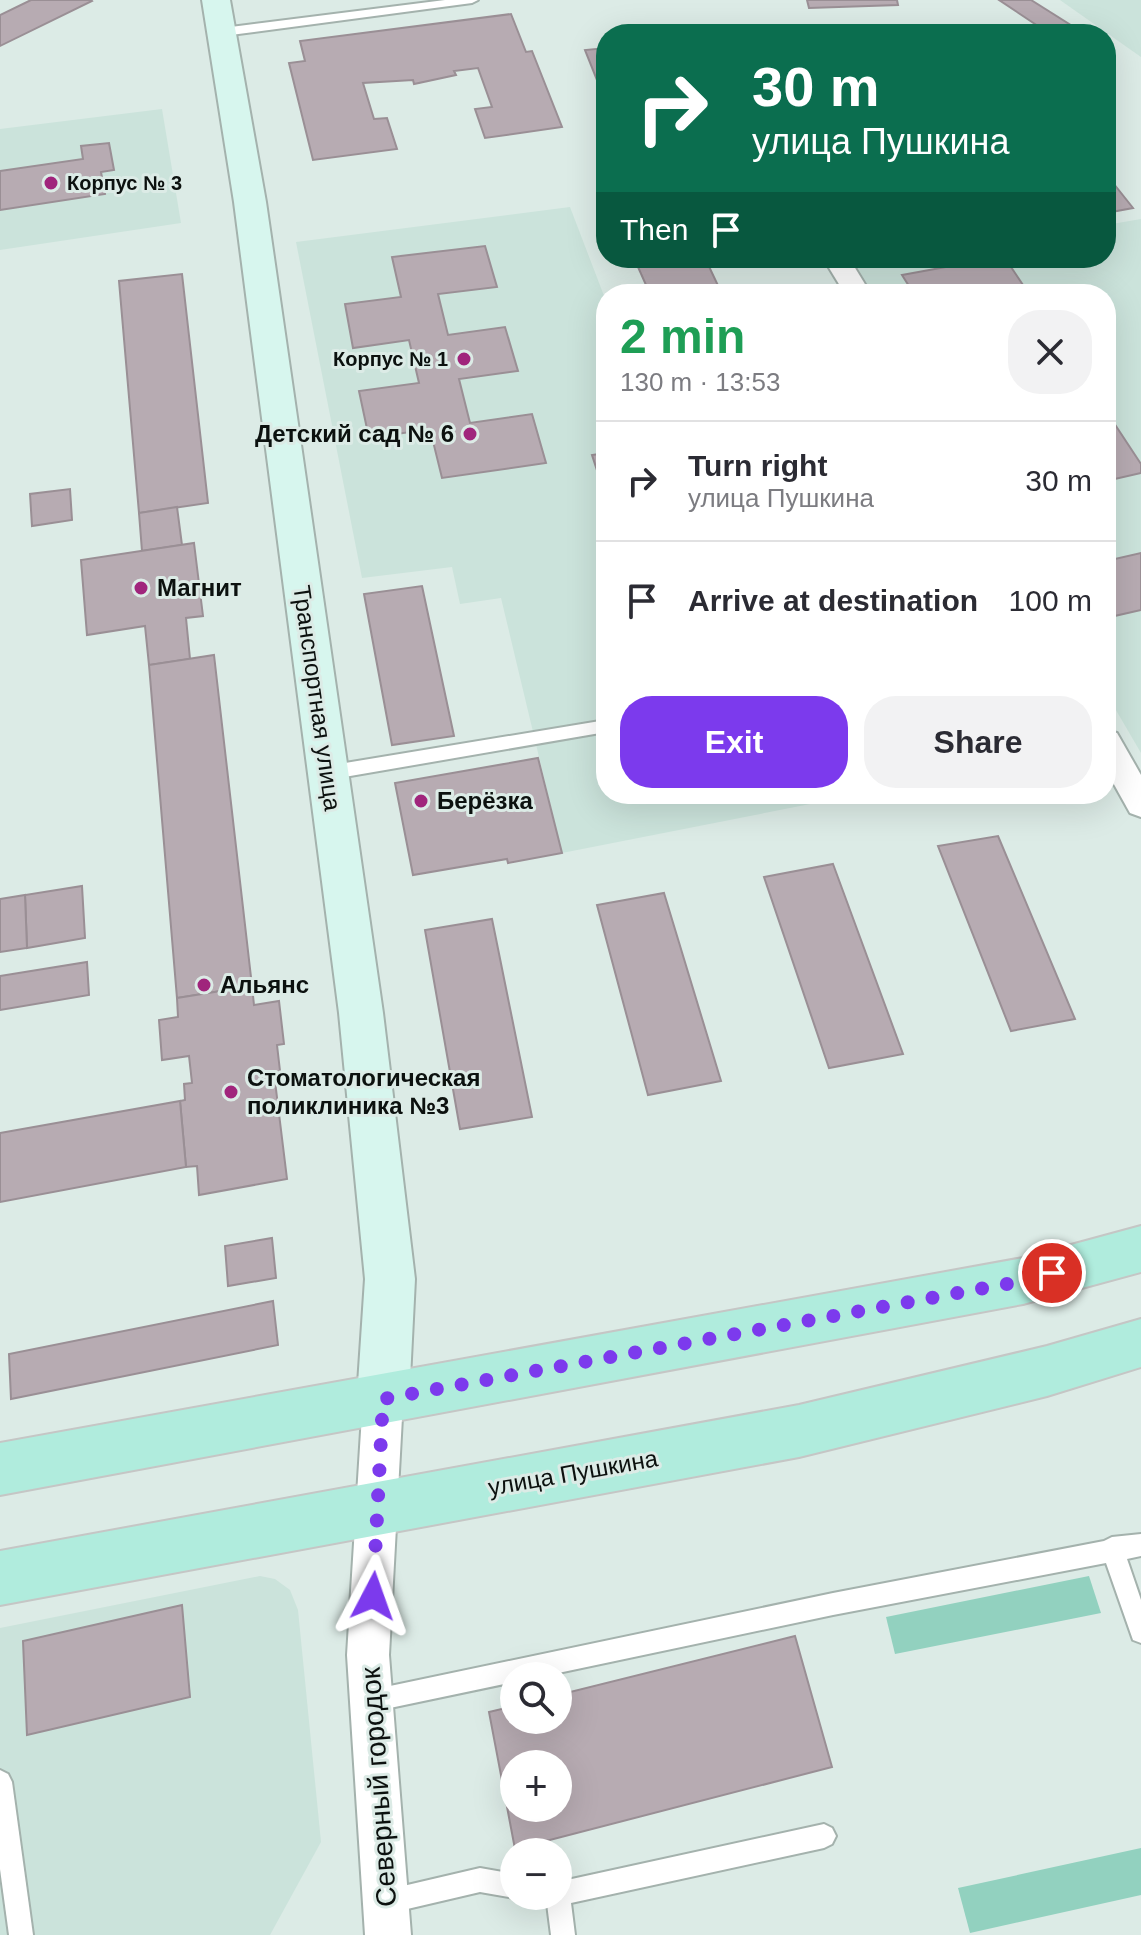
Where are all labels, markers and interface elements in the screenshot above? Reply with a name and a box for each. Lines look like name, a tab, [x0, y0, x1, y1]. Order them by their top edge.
text: 30 m	[752, 55, 880, 118]
icon: right	[620, 56, 724, 160]
text: улица Пушкина	[752, 121, 1009, 162]
place label: Корпус № 3	[67, 172, 182, 194]
marker: Корпус № 3	[42, 174, 60, 192]
icon: arrive	[704, 208, 748, 252]
text: Then	[620, 213, 688, 246]
text: 2 min	[620, 310, 745, 363]
button: close	[1008, 310, 1092, 394]
place label: Корпус № 1	[333, 348, 448, 370]
marker: Корпус № 1	[455, 350, 473, 368]
text: 130 m · 13:53	[620, 367, 780, 397]
place label: Детский сад № 6	[255, 420, 454, 447]
marker: Детский сад № 6	[461, 425, 479, 443]
text: Turn right	[688, 449, 827, 482]
icon: right	[620, 459, 664, 503]
text: 30 m	[1025, 464, 1092, 497]
text: улица Пушкина	[688, 483, 874, 513]
place label: Магнит	[157, 574, 242, 601]
marker: Магнит	[132, 579, 150, 597]
icon: arrive	[620, 579, 664, 623]
street label: Транспортная улица	[288, 583, 347, 813]
text: Arrive at destination	[688, 584, 978, 617]
text: 100 m	[1009, 584, 1092, 617]
button: Exit	[620, 696, 848, 788]
button: Share	[864, 696, 1092, 788]
place label: Берёзка	[437, 787, 534, 814]
marker: Берёзка	[412, 792, 430, 810]
place label: Альянс	[220, 971, 309, 998]
marker: Альянс	[195, 976, 213, 994]
place label: Стоматологическая поликлиника №3	[247, 1064, 480, 1119]
marker: Стоматологическая поликлиника №3	[222, 1083, 240, 1101]
pin	[1018, 1239, 1086, 1307]
icon: arrive	[1030, 1251, 1074, 1295]
street label: улица Пушкина	[486, 1444, 660, 1501]
position arrow	[331, 1554, 415, 1638]
map controls	[500, 1662, 572, 1910]
button: search	[500, 1662, 572, 1734]
street label: Северный городок	[355, 1665, 402, 1908]
button: +	[500, 1750, 572, 1822]
button: −	[500, 1838, 572, 1910]

